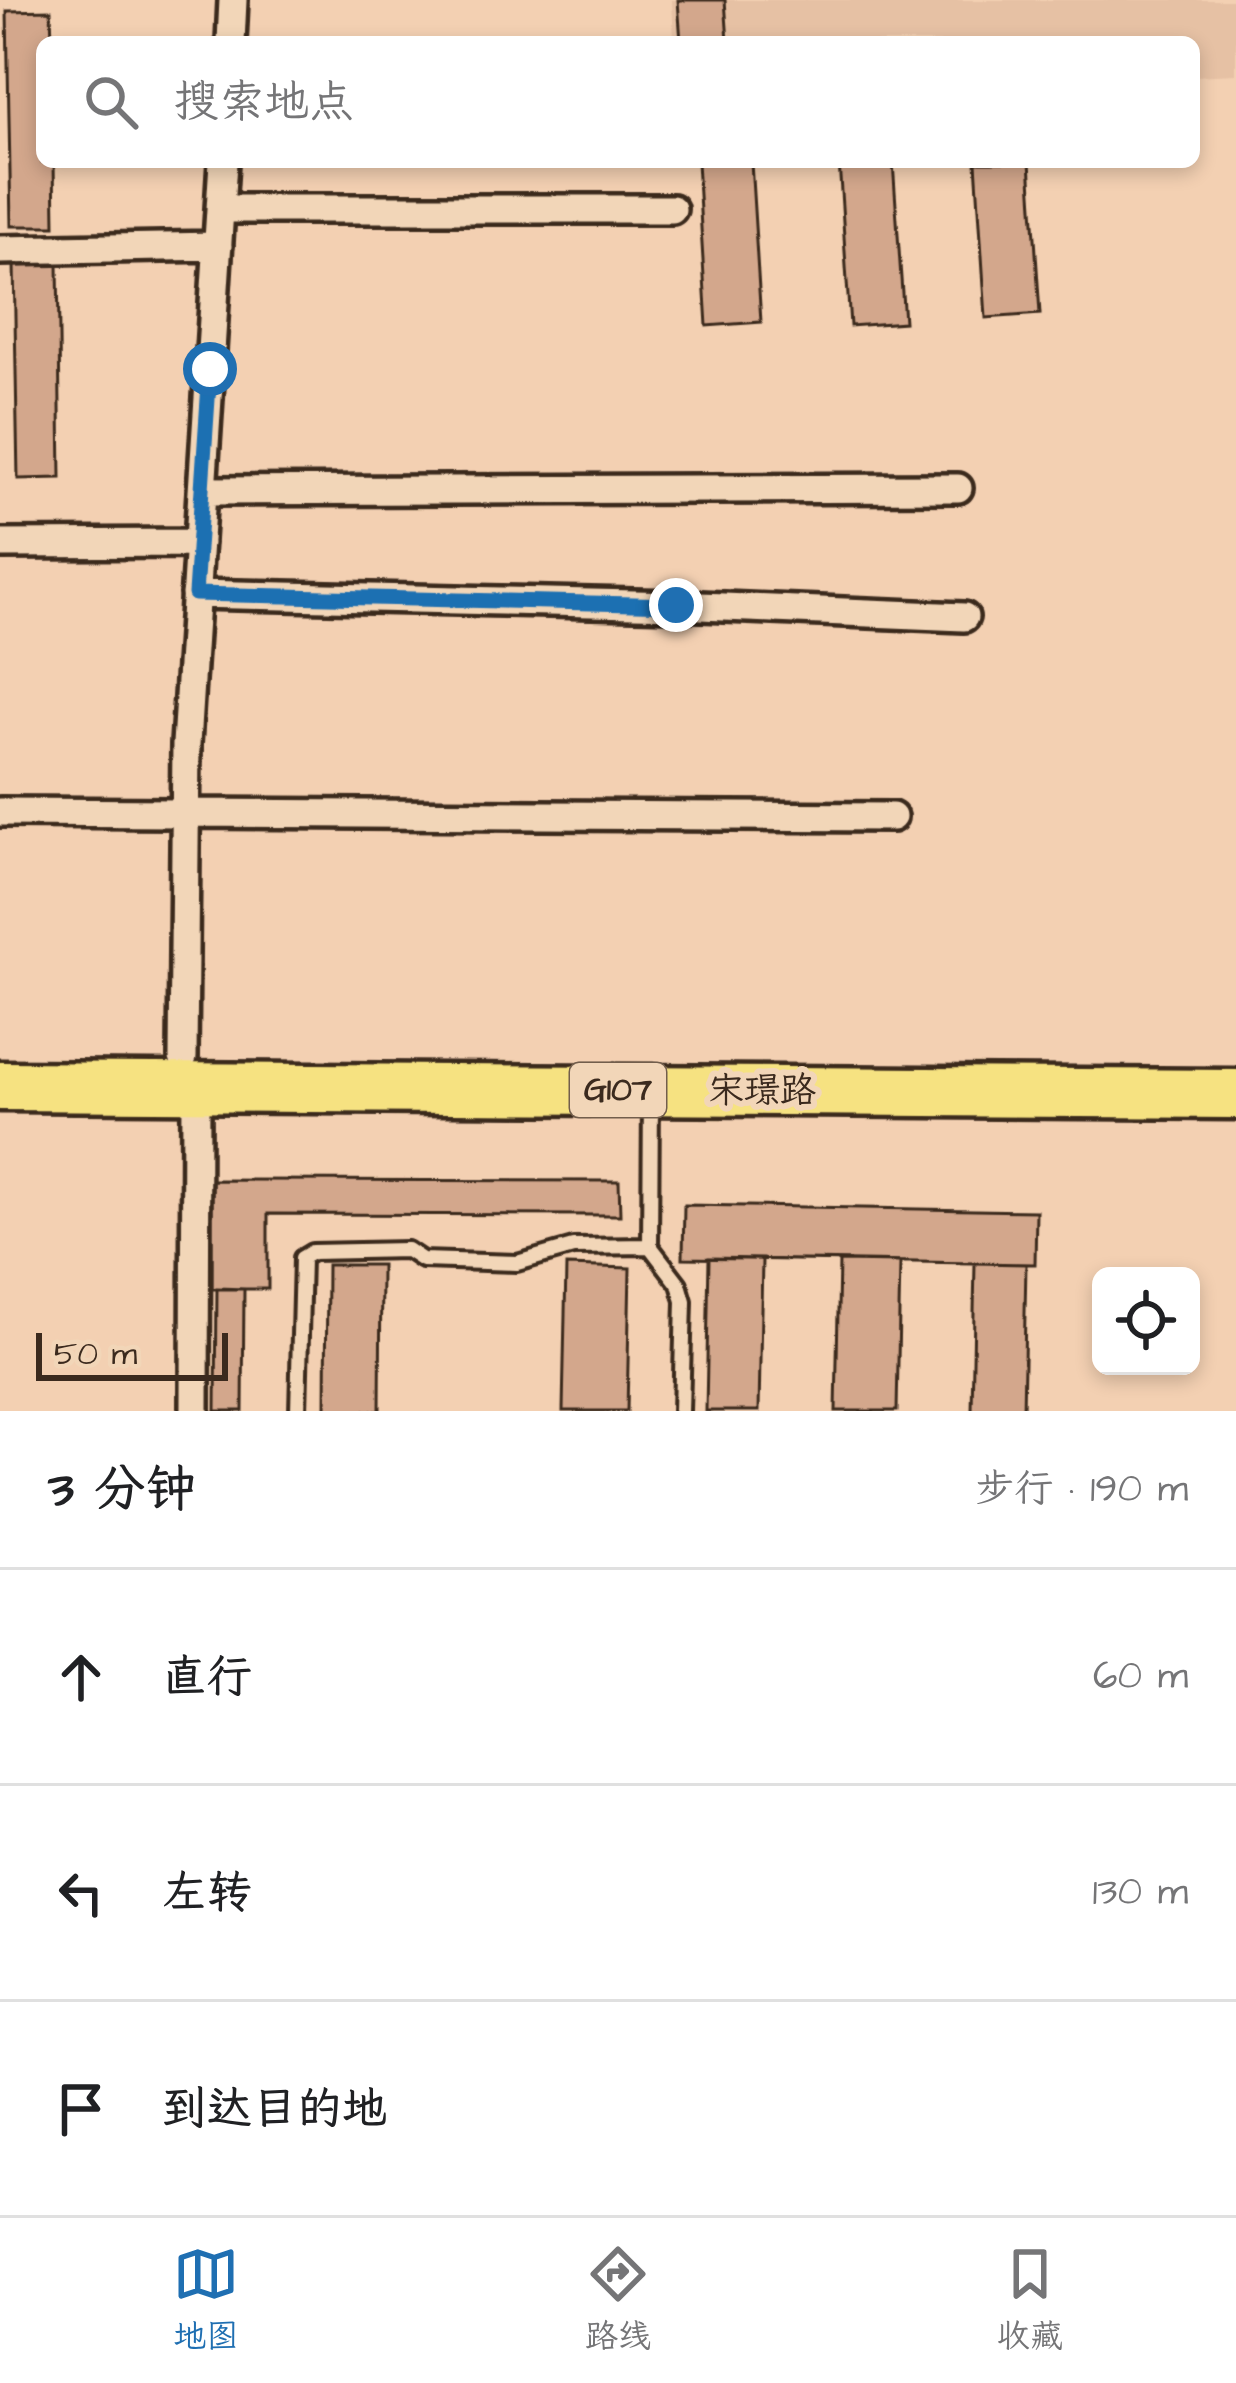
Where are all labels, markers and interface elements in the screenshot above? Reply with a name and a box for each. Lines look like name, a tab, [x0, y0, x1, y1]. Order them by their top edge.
search box	[36, 36, 1200, 168]
icon: search	[78, 69, 144, 135]
text: 搜索地点	[174, 72, 354, 134]
route start	[183, 342, 237, 396]
route end	[649, 578, 703, 632]
road number: G107	[570, 1063, 666, 1117]
street label: 宋璟路	[708, 1066, 816, 1117]
map controls	[1092, 1267, 1200, 1375]
button: locate	[1092, 1267, 1200, 1375]
scale bar	[36, 1327, 228, 1380]
text: 50 m	[54, 1331, 137, 1377]
text: 3 分钟	[48, 1455, 196, 1526]
text: 步行 · 190 m	[976, 1463, 1188, 1517]
icon: ahead	[48, 1644, 114, 1710]
text: 直行	[162, 1647, 252, 1709]
text: 60 m	[1093, 1650, 1188, 1704]
icon: left	[48, 1860, 114, 1926]
text: 左转	[162, 1863, 252, 1925]
text: 130 m	[1093, 1866, 1188, 1920]
icon: arrive	[48, 2076, 114, 2142]
text: 到达目的地	[162, 2079, 387, 2141]
tab: 地图	[173, 2241, 239, 2360]
tab: 路线	[585, 2241, 651, 2360]
tab: 收藏	[997, 2241, 1063, 2360]

